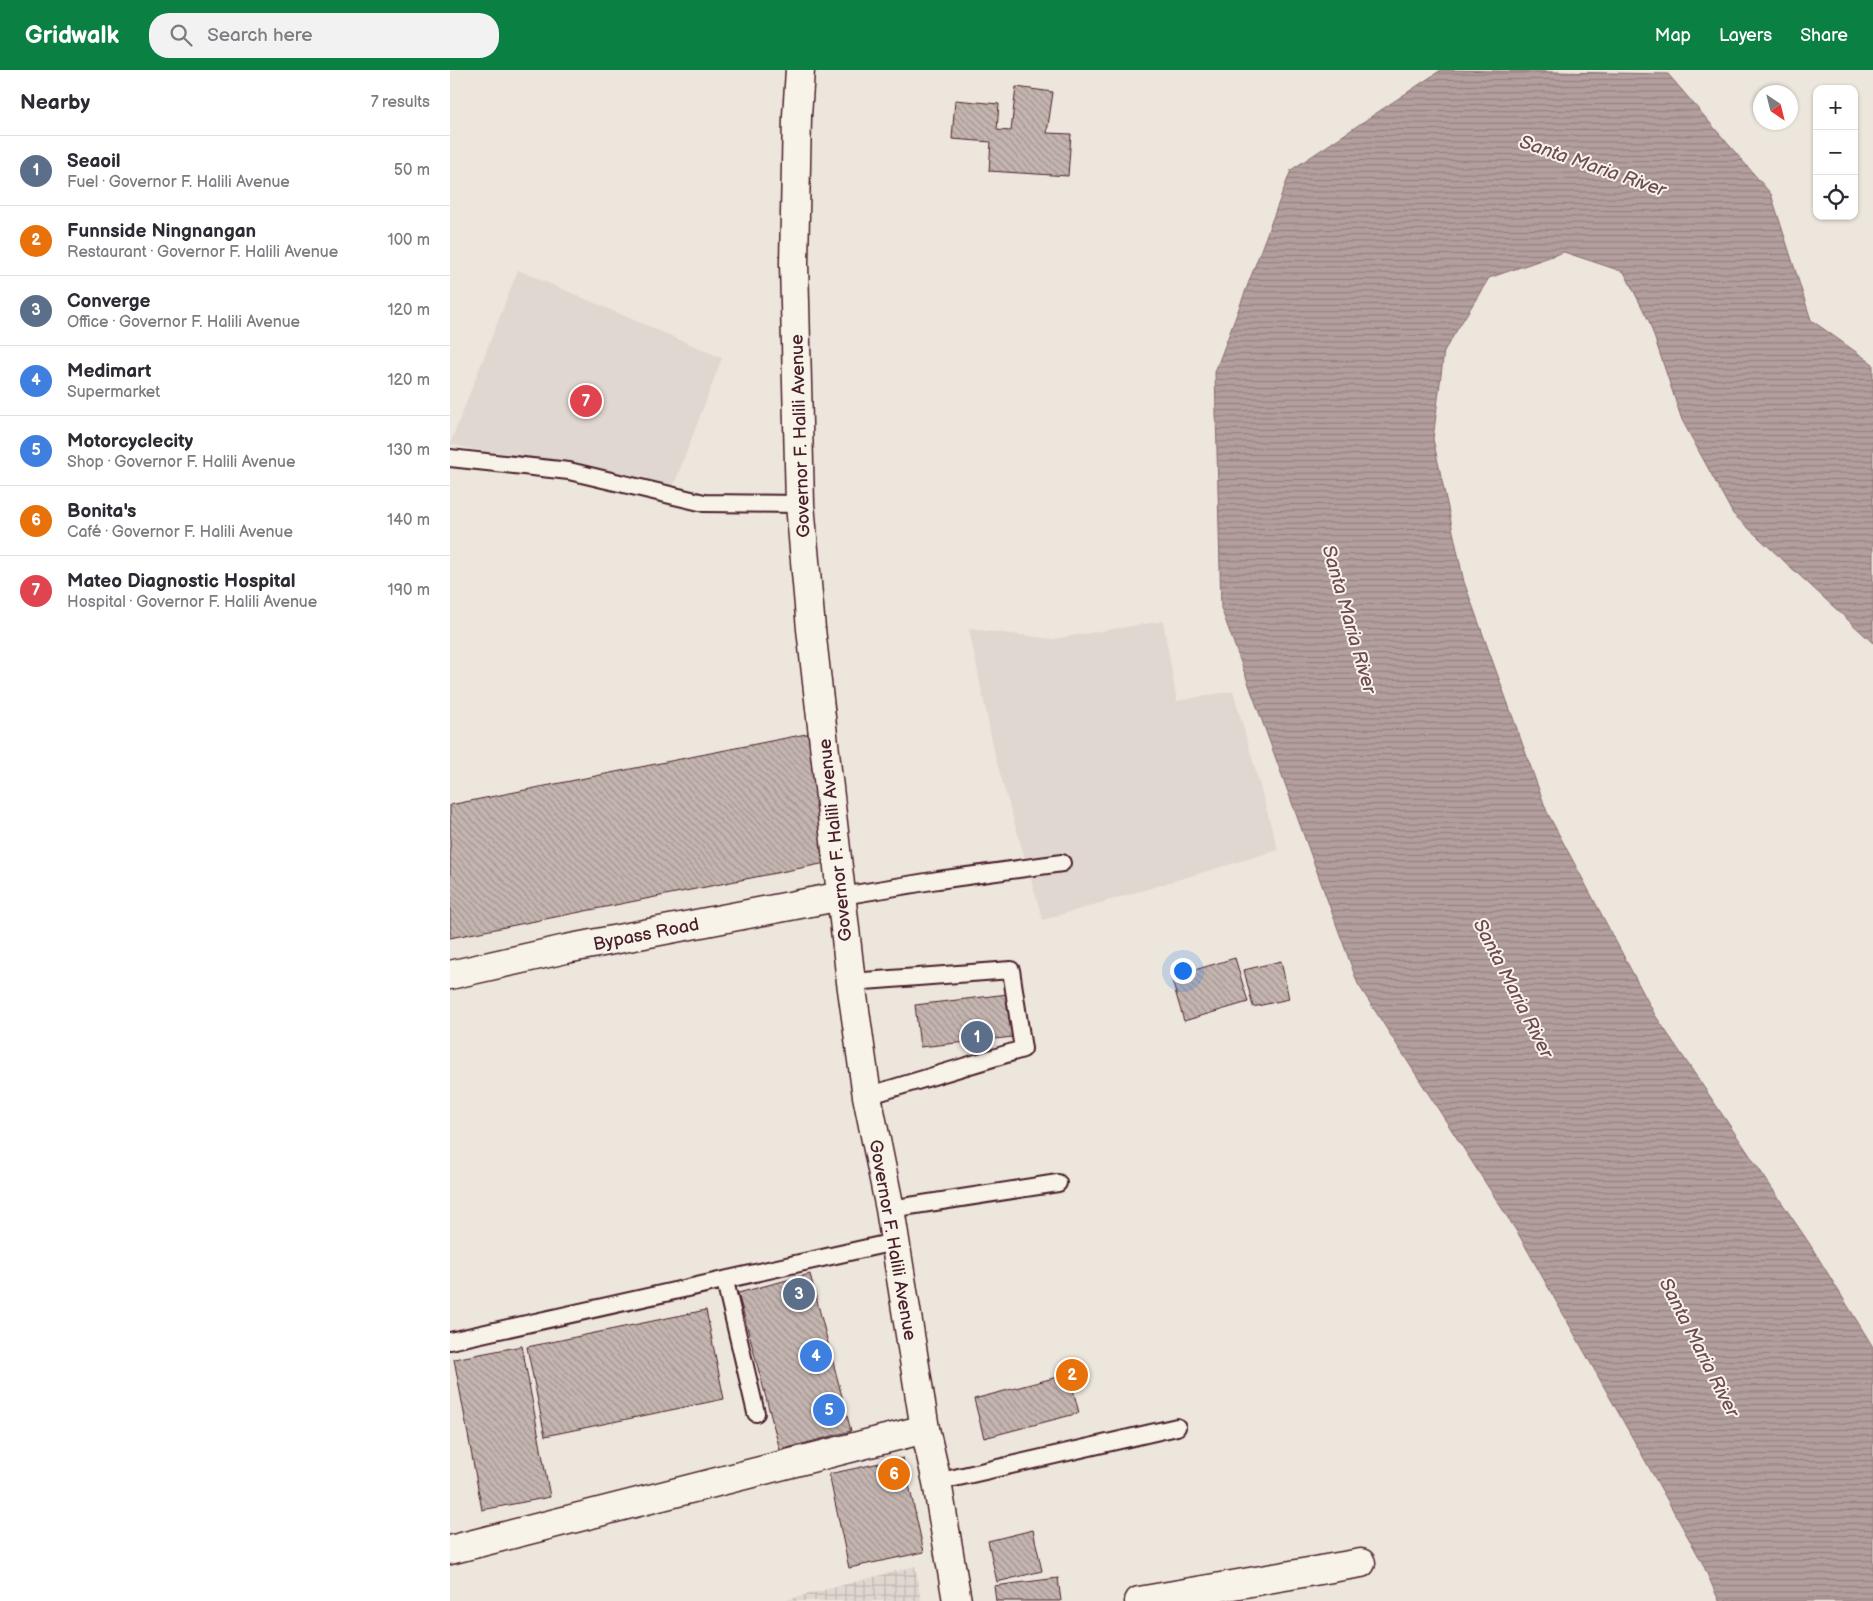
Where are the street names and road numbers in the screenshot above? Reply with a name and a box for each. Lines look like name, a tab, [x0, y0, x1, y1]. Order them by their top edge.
street label: Governor F. Halili Avenue	[786, 334, 815, 538]
street label: Governor F. Halili Avenue	[814, 737, 857, 942]
street label: Bypass Road	[591, 914, 701, 955]
street label: Governor F. Halili Avenue	[864, 1138, 921, 1343]

